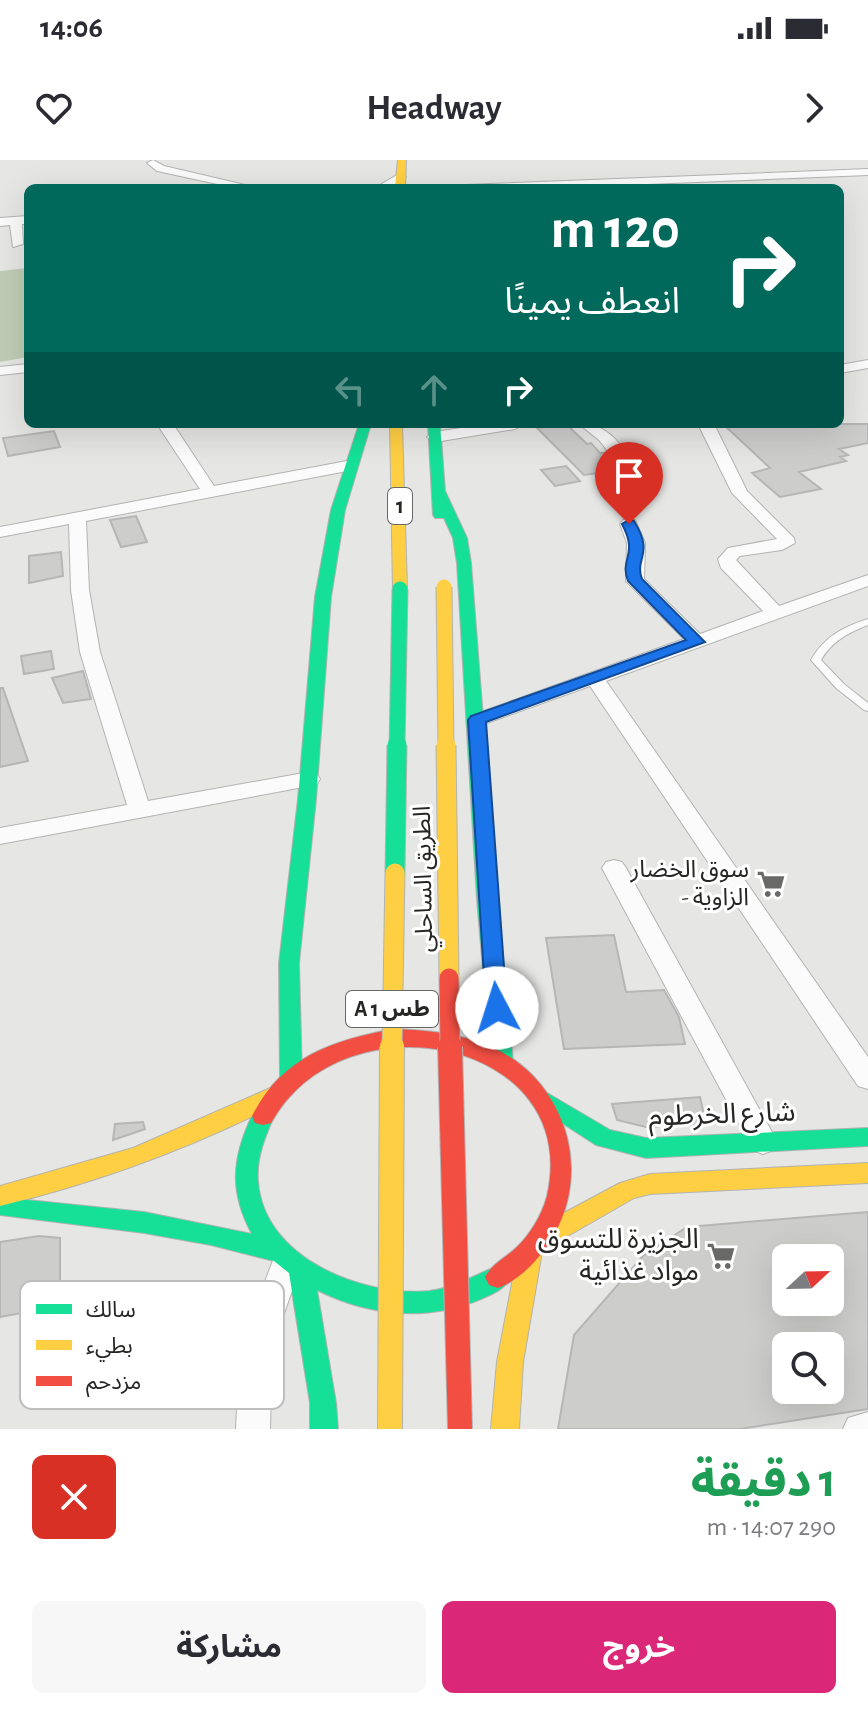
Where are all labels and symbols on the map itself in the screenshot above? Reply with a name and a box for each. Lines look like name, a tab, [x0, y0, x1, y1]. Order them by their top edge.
pin	[595, 442, 663, 524]
road number: 1	[388, 488, 412, 524]
street label: الطريق الساحلي	[411, 805, 443, 953]
place label: سوق الخضار - الزاوية	[630, 858, 749, 911]
supermarket icon: سوق الخضار - الزاوية	[756, 869, 786, 899]
position arrow	[455, 966, 539, 1050]
road number: A 1 طس	[346, 991, 438, 1027]
street label: شارع الخرطوم	[648, 1098, 796, 1137]
place label: الجزيرة للتسوق مواد غذائية	[538, 1226, 699, 1287]
supermarket icon: الجزيرة للتسوق مواد غذائية	[706, 1241, 736, 1271]
north arrow	[772, 1244, 844, 1316]
legend	[20, 1281, 284, 1409]
text: سالك	[86, 1299, 136, 1321]
text: بطيء	[86, 1335, 133, 1362]
text: مزدحم	[86, 1371, 141, 1398]

